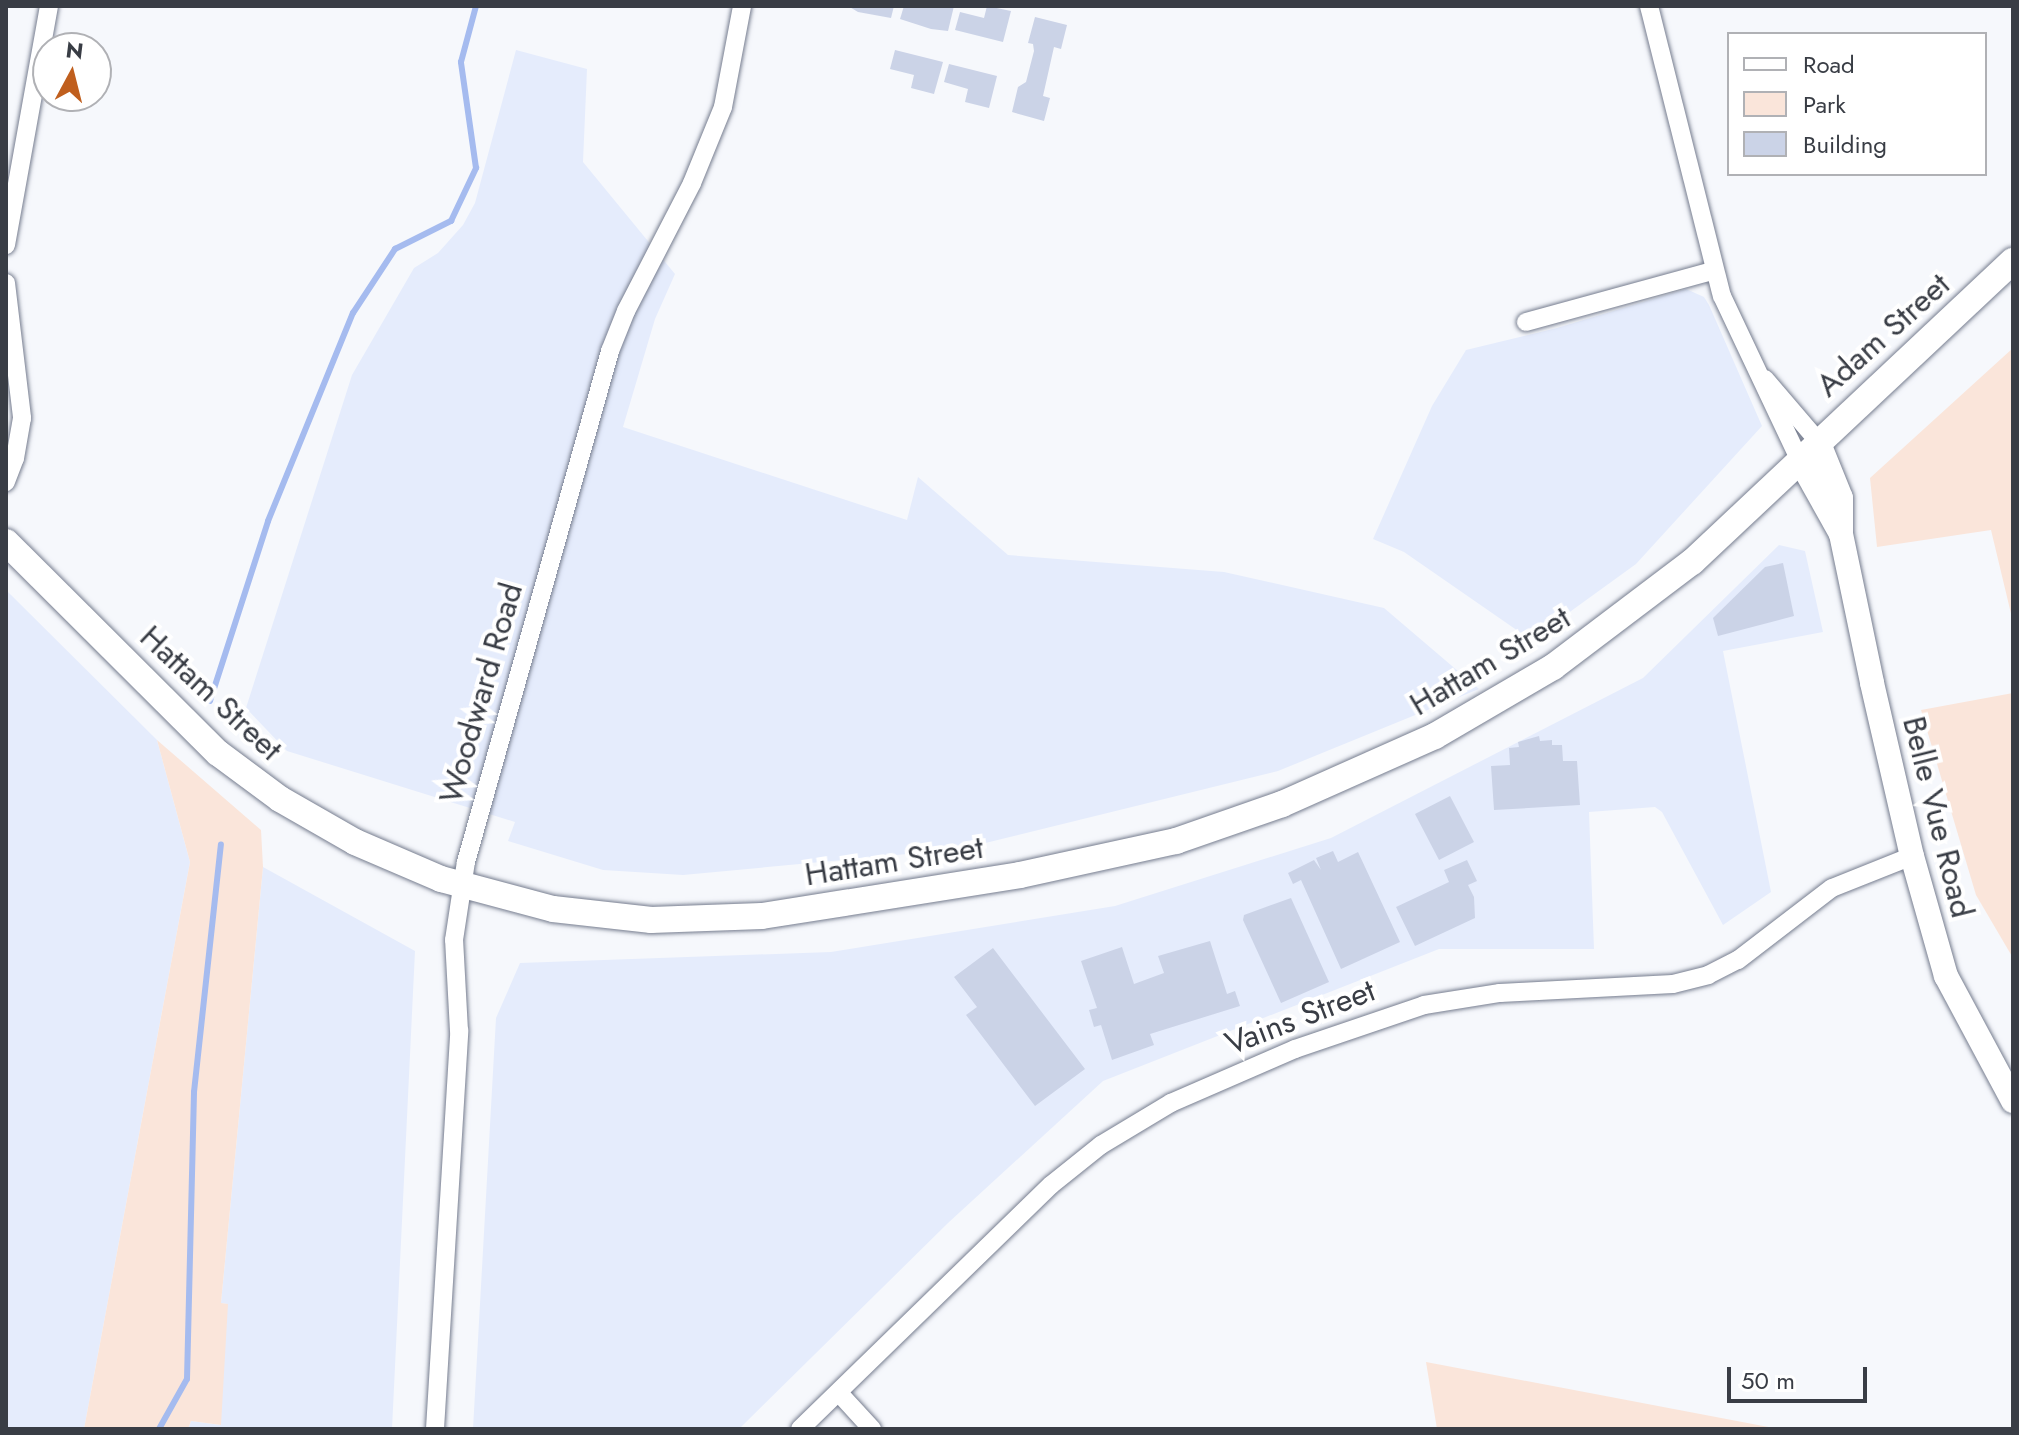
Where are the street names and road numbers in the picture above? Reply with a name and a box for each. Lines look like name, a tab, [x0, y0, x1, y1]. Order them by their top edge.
street label: Adam Street	[1809, 265, 1957, 405]
street label: Woodward Road	[431, 578, 531, 808]
street label: Hattam Street	[1403, 598, 1577, 724]
street label: Hattam Street	[132, 618, 290, 768]
street label: Belle Vue Road	[1894, 712, 1982, 922]
street label: Hattam Street	[802, 828, 986, 894]
street label: Vains Street	[1220, 971, 1380, 1063]

